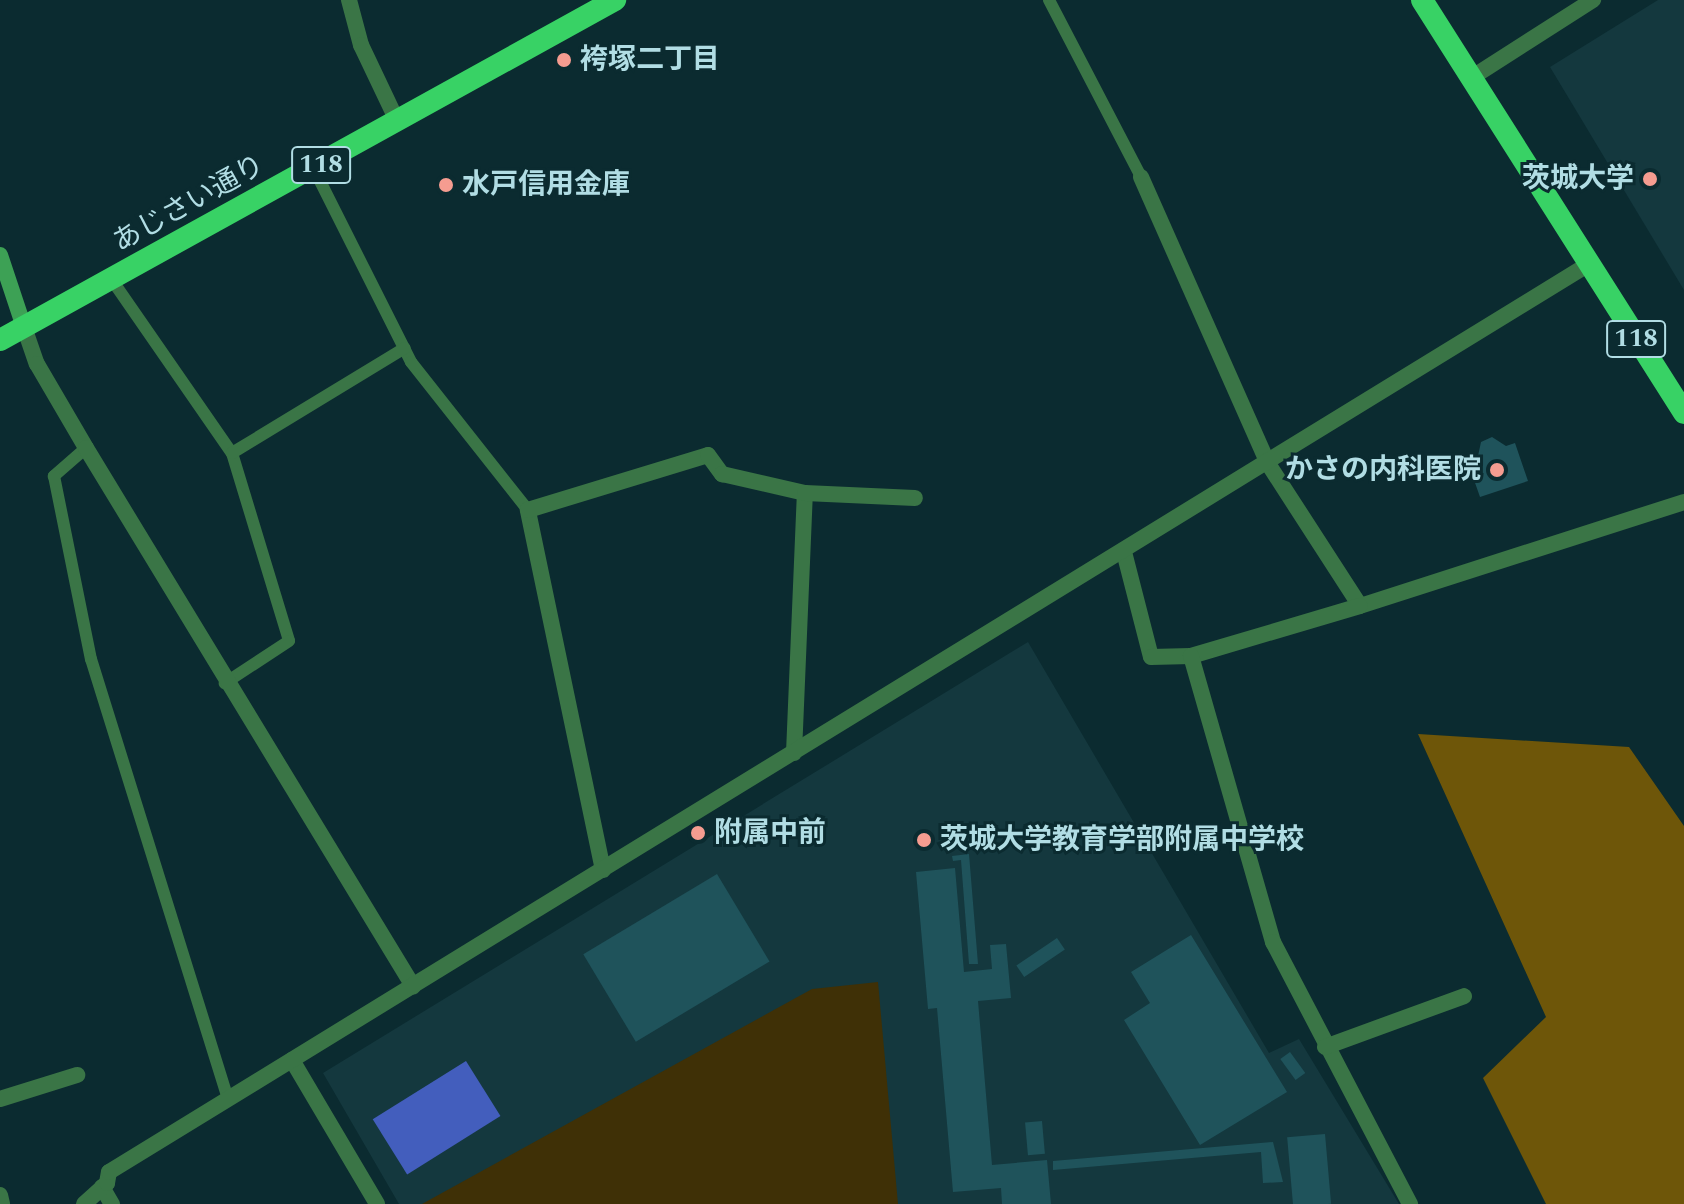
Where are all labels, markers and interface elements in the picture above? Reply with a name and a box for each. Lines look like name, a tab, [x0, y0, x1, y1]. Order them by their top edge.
place label: 袴塚二丁目	[580, 43, 720, 77]
marker: 袴塚二丁目	[555, 51, 573, 69]
road number: 118	[291, 143, 351, 187]
street label: あじさい通り	[107, 149, 271, 259]
place label: 茨城大学	[1522, 162, 1634, 196]
place label: 水戸信用金庫	[462, 168, 630, 202]
marker: 茨城大学	[1641, 170, 1659, 188]
marker: 水戸信用金庫	[437, 176, 455, 194]
road number: 118	[1606, 317, 1666, 361]
place label: かさの内科医院	[1285, 453, 1481, 487]
marker: かさの内科医院	[1488, 461, 1506, 479]
place label: 附属中前	[714, 816, 826, 850]
place label: 茨城大学教育学部附属中学校	[940, 823, 1304, 857]
marker: 附属中前	[689, 824, 707, 842]
marker: 茨城大学教育学部附属中学校	[915, 831, 933, 849]

